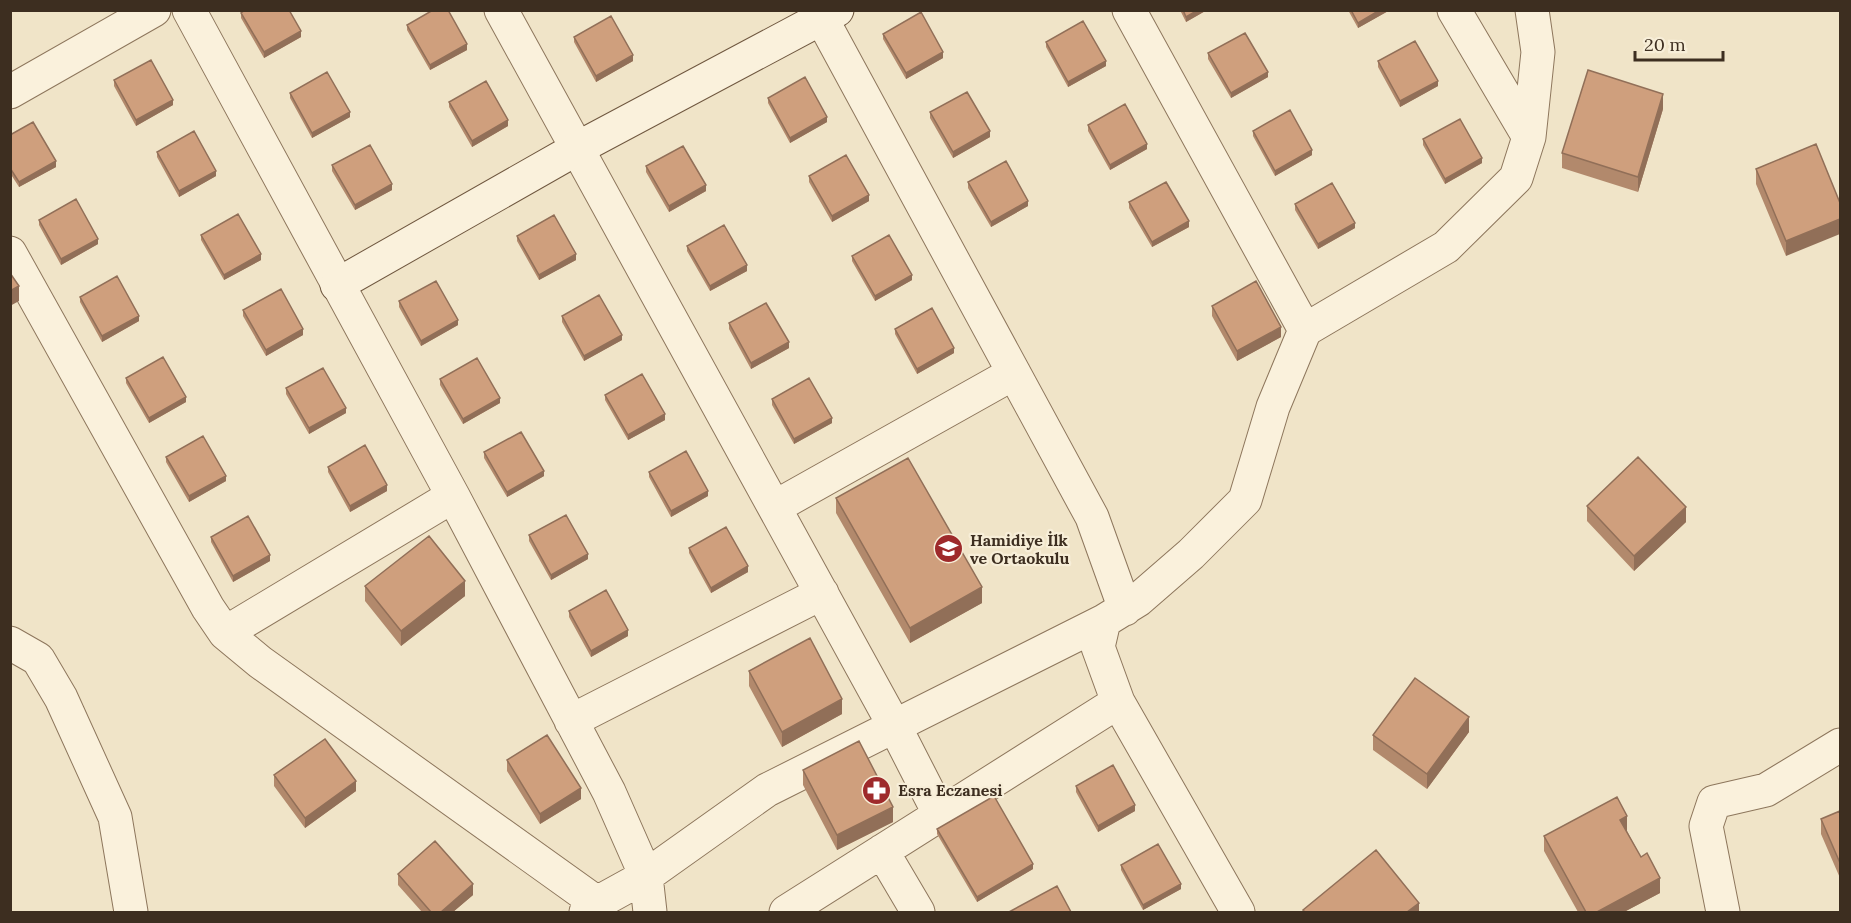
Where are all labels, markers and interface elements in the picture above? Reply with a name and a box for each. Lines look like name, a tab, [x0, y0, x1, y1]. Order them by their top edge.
scale bar	[1635, 24, 1724, 62]
text: 20 m	[1644, 33, 1686, 56]
place label: Hamidiye İlk ve Ortaokulu	[970, 530, 1070, 568]
school or university icon: Hamidiye İlk ve Ortaokulu	[933, 533, 965, 565]
pharmacy icon: Esra Eczanesi	[861, 774, 893, 806]
place label: Esra Eczanesi	[898, 780, 1002, 800]

